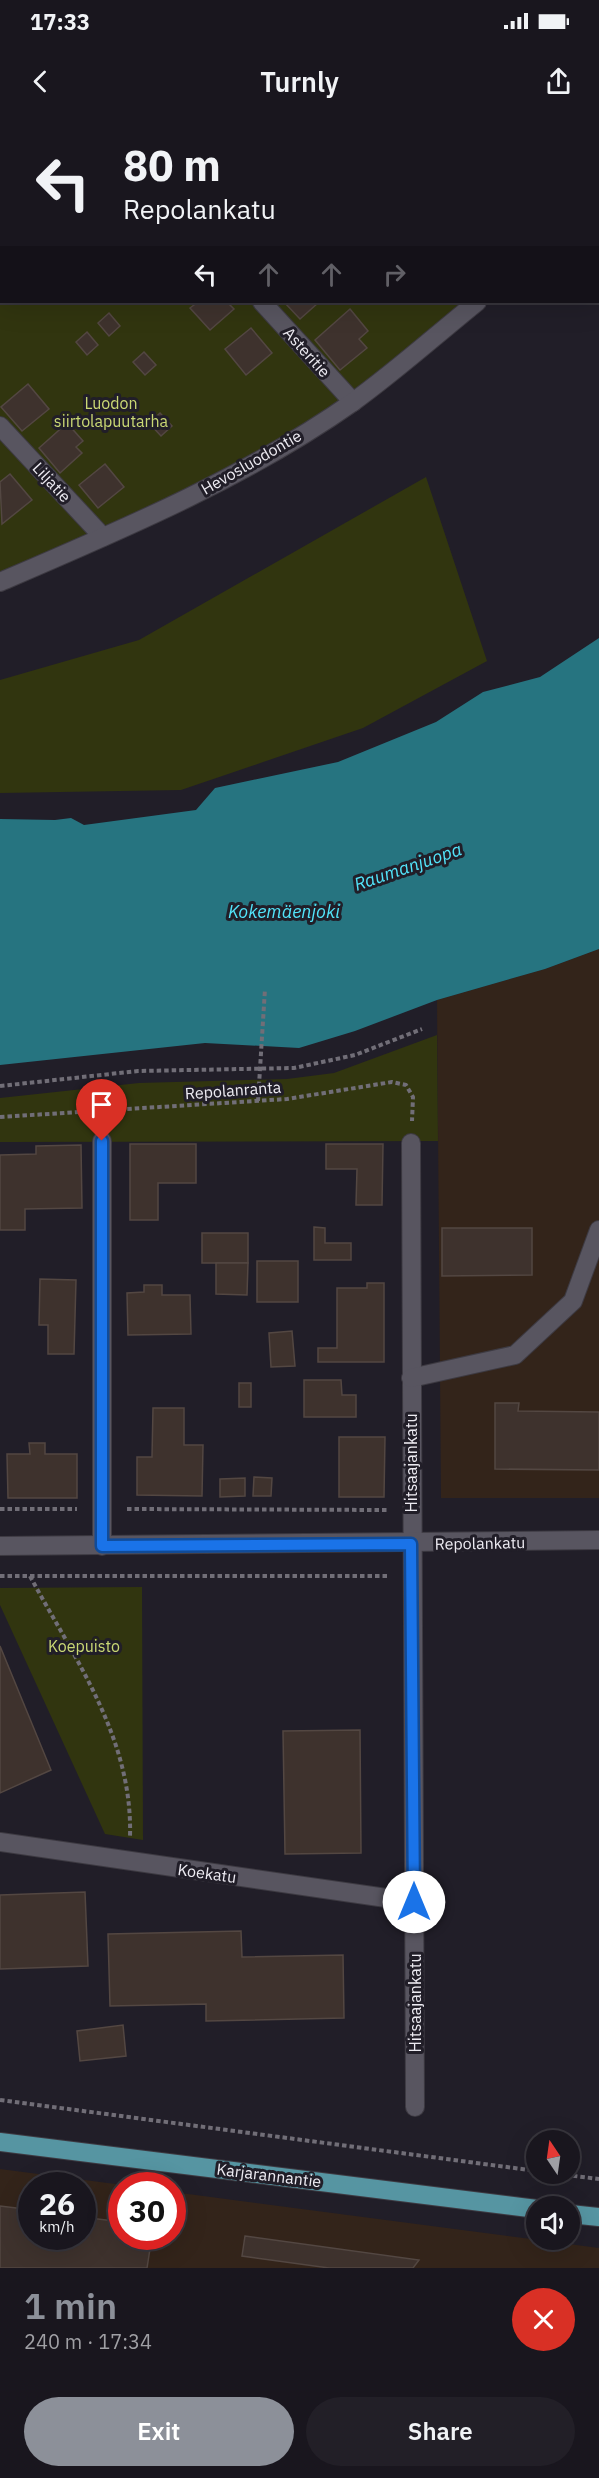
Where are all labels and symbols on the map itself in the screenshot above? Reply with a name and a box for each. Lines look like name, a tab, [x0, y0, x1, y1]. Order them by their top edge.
street label: Asteritie	[279, 323, 335, 381]
park label: Luodon siirtolapuutarha	[54, 393, 169, 431]
street label: Hevosluodontie	[197, 425, 305, 499]
street label: Liljatie	[29, 458, 76, 506]
water label: Raumanjuopa	[351, 837, 465, 896]
water label: Kokemäenjoki	[228, 900, 340, 923]
street label: Repolanranta	[184, 1077, 282, 1103]
pin	[76, 1079, 127, 1141]
street label: Hitsaajankatu	[401, 1413, 421, 1513]
street label: Repolankatu	[435, 1532, 525, 1554]
park label: Koepuisto	[48, 1636, 120, 1656]
street label: Koekatu	[176, 1859, 238, 1887]
position arrow	[382, 1870, 446, 1934]
street label: Hitsaajankatu	[405, 1953, 425, 2053]
north arrow	[526, 2130, 580, 2184]
street label: Karjarannantie	[215, 2159, 323, 2191]
speed limit sign: 30	[108, 2172, 186, 2250]

